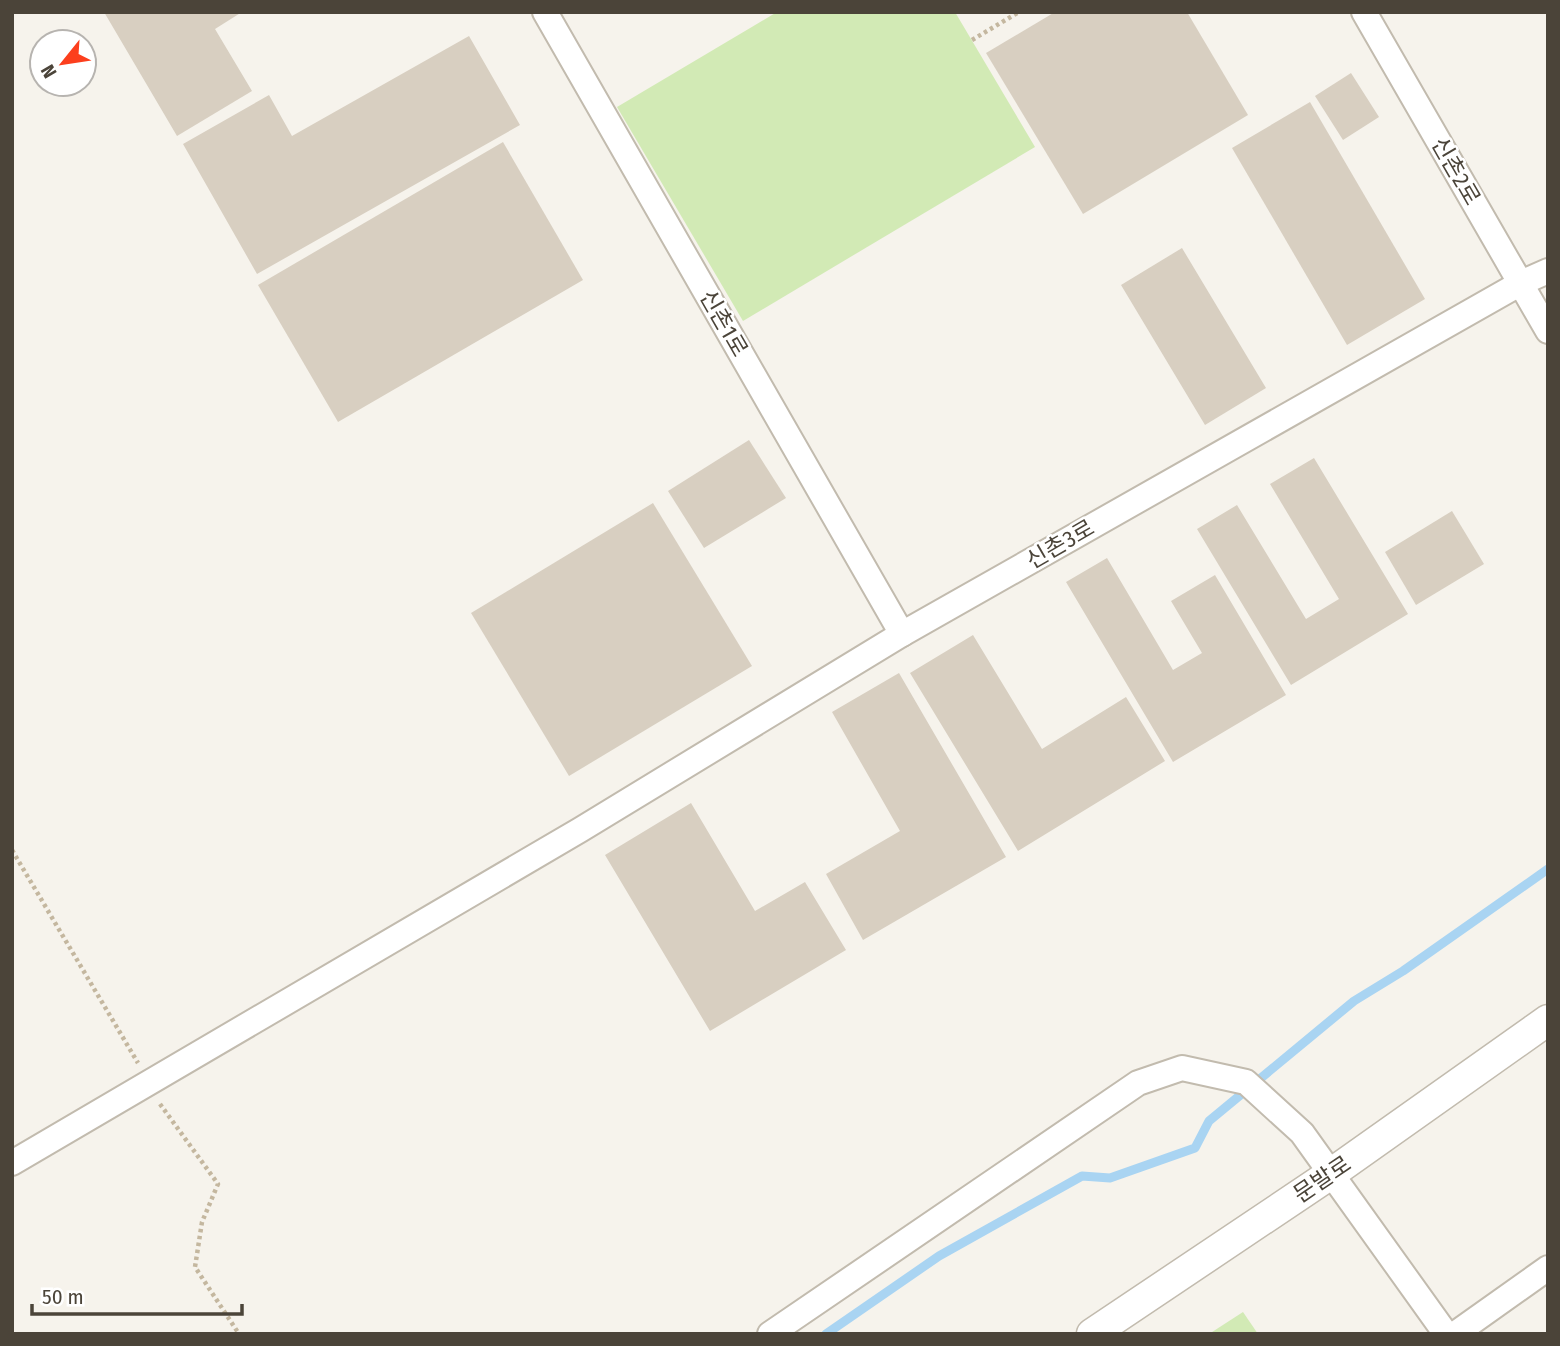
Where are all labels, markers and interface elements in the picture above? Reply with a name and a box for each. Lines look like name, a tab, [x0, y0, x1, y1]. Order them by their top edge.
north arrow	[28, 28, 98, 98]
text: N	[36, 61, 62, 82]
street label: 신촌2로	[1425, 132, 1487, 210]
street label: 신촌1로	[694, 285, 754, 361]
street label: 신촌3로	[1021, 513, 1099, 575]
street label: 문발로	[1288, 1150, 1356, 1208]
scale bar	[32, 1272, 242, 1316]
text: 50 m	[42, 1284, 84, 1310]

